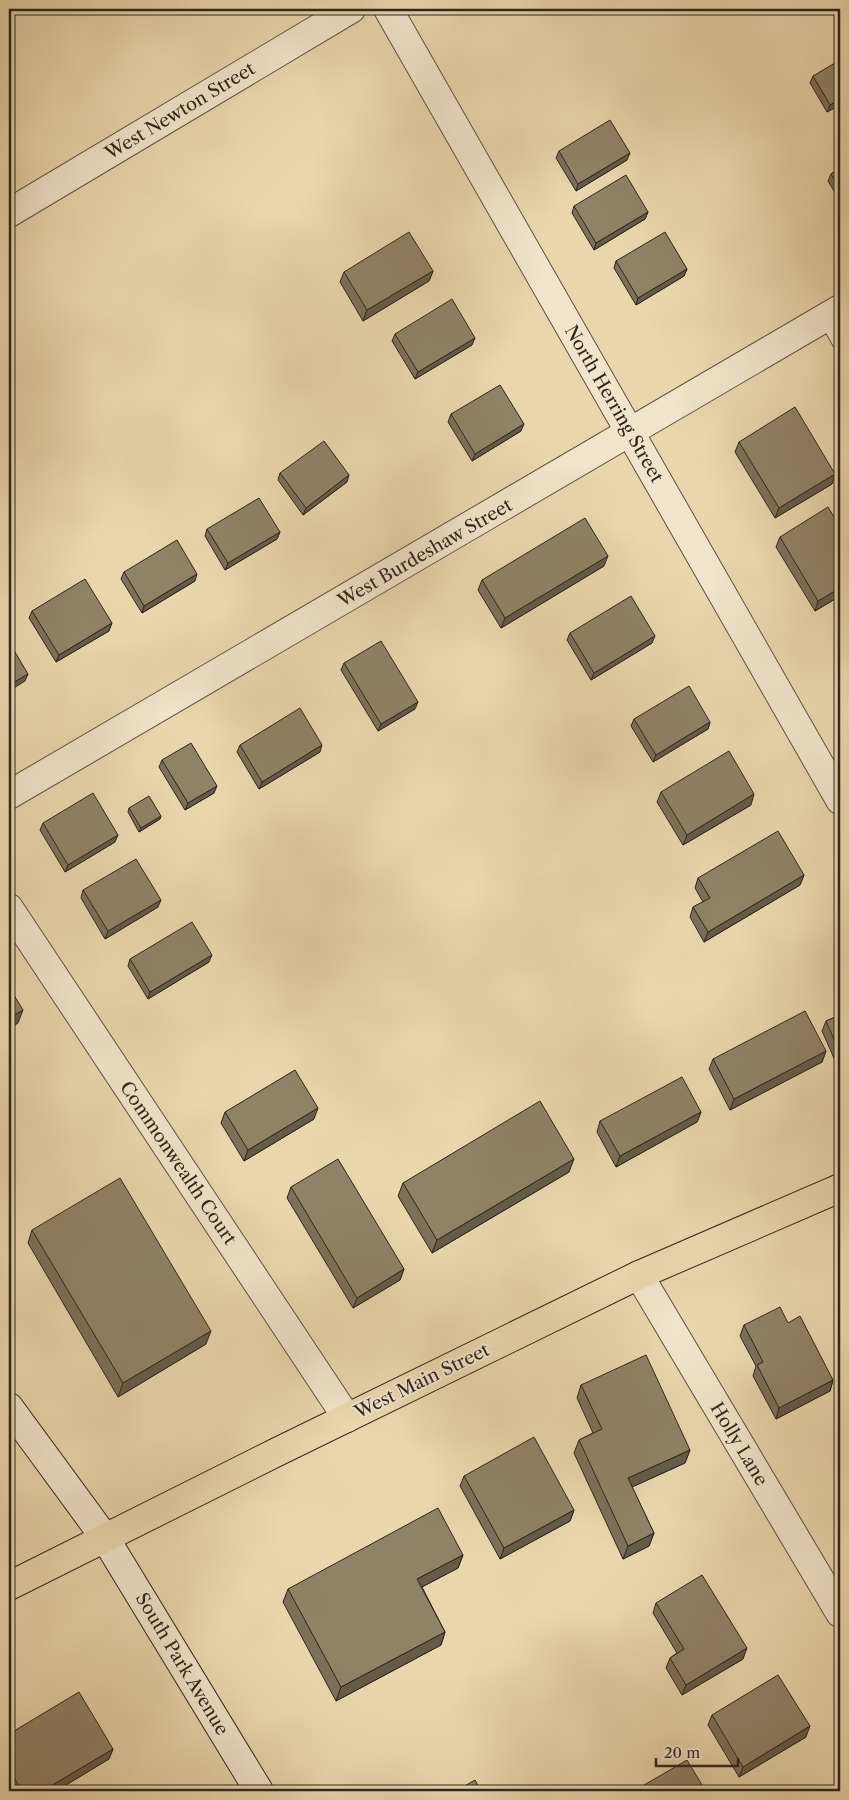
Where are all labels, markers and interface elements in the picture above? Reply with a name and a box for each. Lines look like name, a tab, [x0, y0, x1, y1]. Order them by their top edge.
street label: West Newton Street	[100, 57, 259, 165]
street label: North Herring Street	[560, 322, 668, 487]
street label: West Burdeshaw Street	[333, 494, 517, 612]
street label: Commonwealth Court	[115, 1077, 241, 1249]
street label: West Main Street	[350, 1339, 494, 1424]
street label: Holly Lane	[706, 1398, 772, 1490]
street label: South Park Avenue	[131, 1589, 233, 1739]
scale bar	[656, 1735, 739, 1767]
text: 20 m	[664, 1743, 700, 1762]

